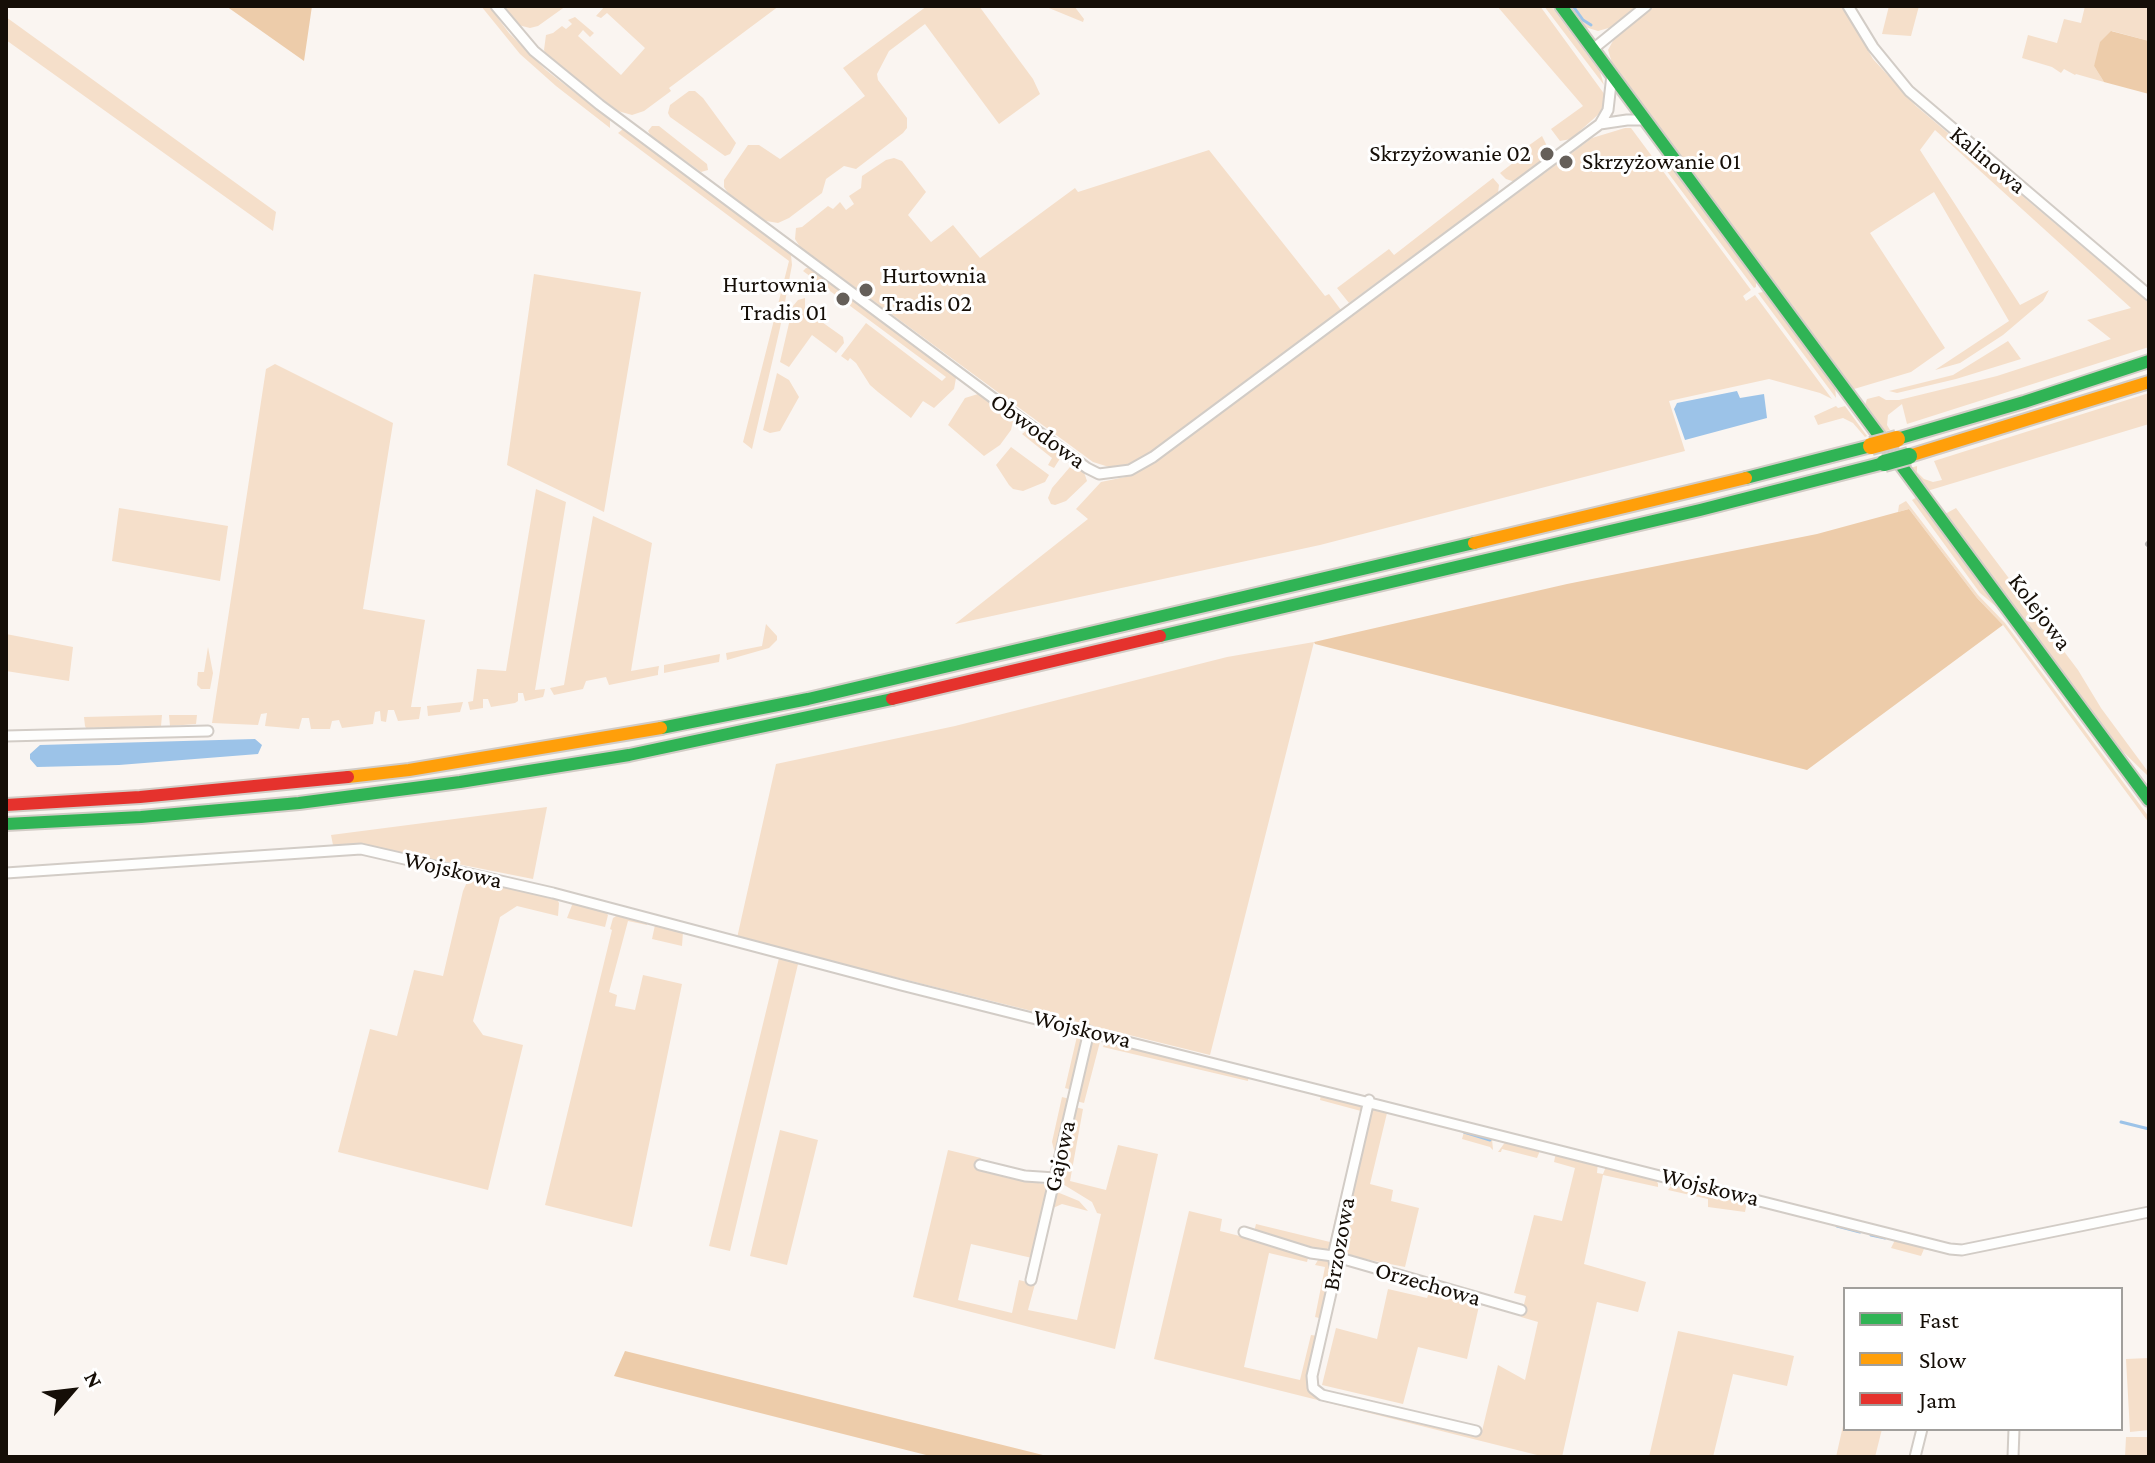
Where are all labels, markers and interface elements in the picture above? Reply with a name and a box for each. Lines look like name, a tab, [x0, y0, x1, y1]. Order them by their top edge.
street label: Kalinowa	[1944, 120, 2032, 200]
place label: Skrzyżowanie 02	[1369, 140, 1531, 168]
marker: Skrzyżowanie 02	[1538, 145, 1556, 163]
place label: Skrzyżowanie 01	[1582, 148, 1741, 176]
marker: Skrzyżowanie 01	[1557, 153, 1575, 171]
place label: Hurtownia Tradis 02	[882, 262, 987, 318]
place label: Hurtownia Tradis 01	[722, 271, 827, 327]
marker: Hurtownia Tradis 02	[857, 281, 875, 299]
marker: Hurtownia Tradis 01	[834, 290, 852, 308]
street label: Obwodowa	[985, 387, 1091, 475]
street label: Kolejowa	[2002, 568, 2078, 656]
street label: Wojskowa	[401, 845, 505, 895]
street label: Wojskowa	[1030, 1003, 1134, 1055]
street label: Gajowa	[1038, 1117, 1082, 1195]
street label: Wojskowa	[1658, 1161, 1762, 1213]
street label: Brzozowa	[1317, 1195, 1361, 1293]
street label: Orzechowa	[1372, 1255, 1484, 1313]
legend	[1843, 1287, 2123, 1431]
text: Fast	[1919, 1306, 1959, 1333]
text: Slow	[1919, 1346, 1966, 1373]
north arrow	[32, 1351, 112, 1431]
text: N	[79, 1367, 108, 1392]
text: Jam	[1919, 1386, 1957, 1413]

